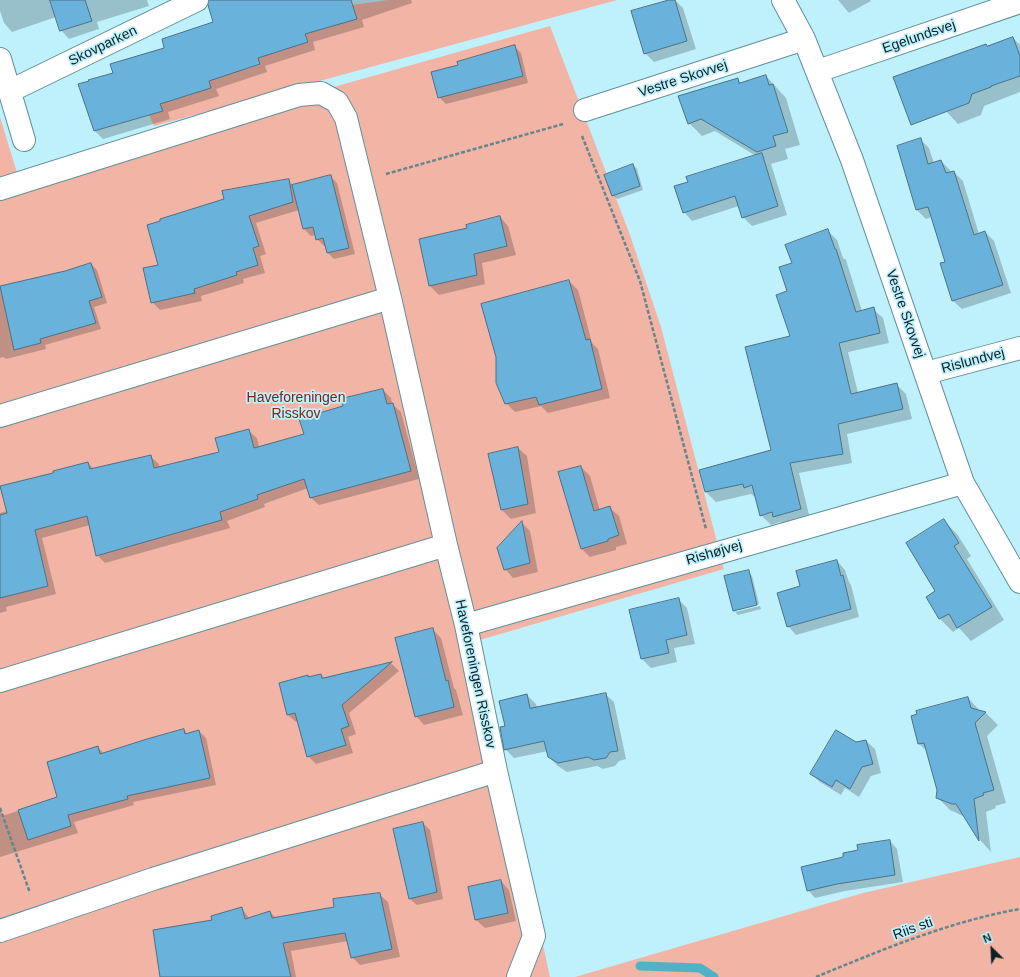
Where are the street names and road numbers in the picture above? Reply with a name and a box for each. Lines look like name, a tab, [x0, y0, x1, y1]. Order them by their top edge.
street label: Egelundsvej	[880, 17, 958, 57]
street label: Skovparken	[66, 22, 140, 70]
street label: Vestre Skovvej	[636, 57, 730, 101]
street label: Vestre Skovvej	[882, 267, 928, 361]
street label: Rislundvej	[940, 345, 1006, 377]
street label: Rishøjvej	[684, 537, 744, 569]
street label: Haveforeningen Risskov	[451, 598, 499, 750]
street label: Riis sti	[891, 914, 935, 944]

